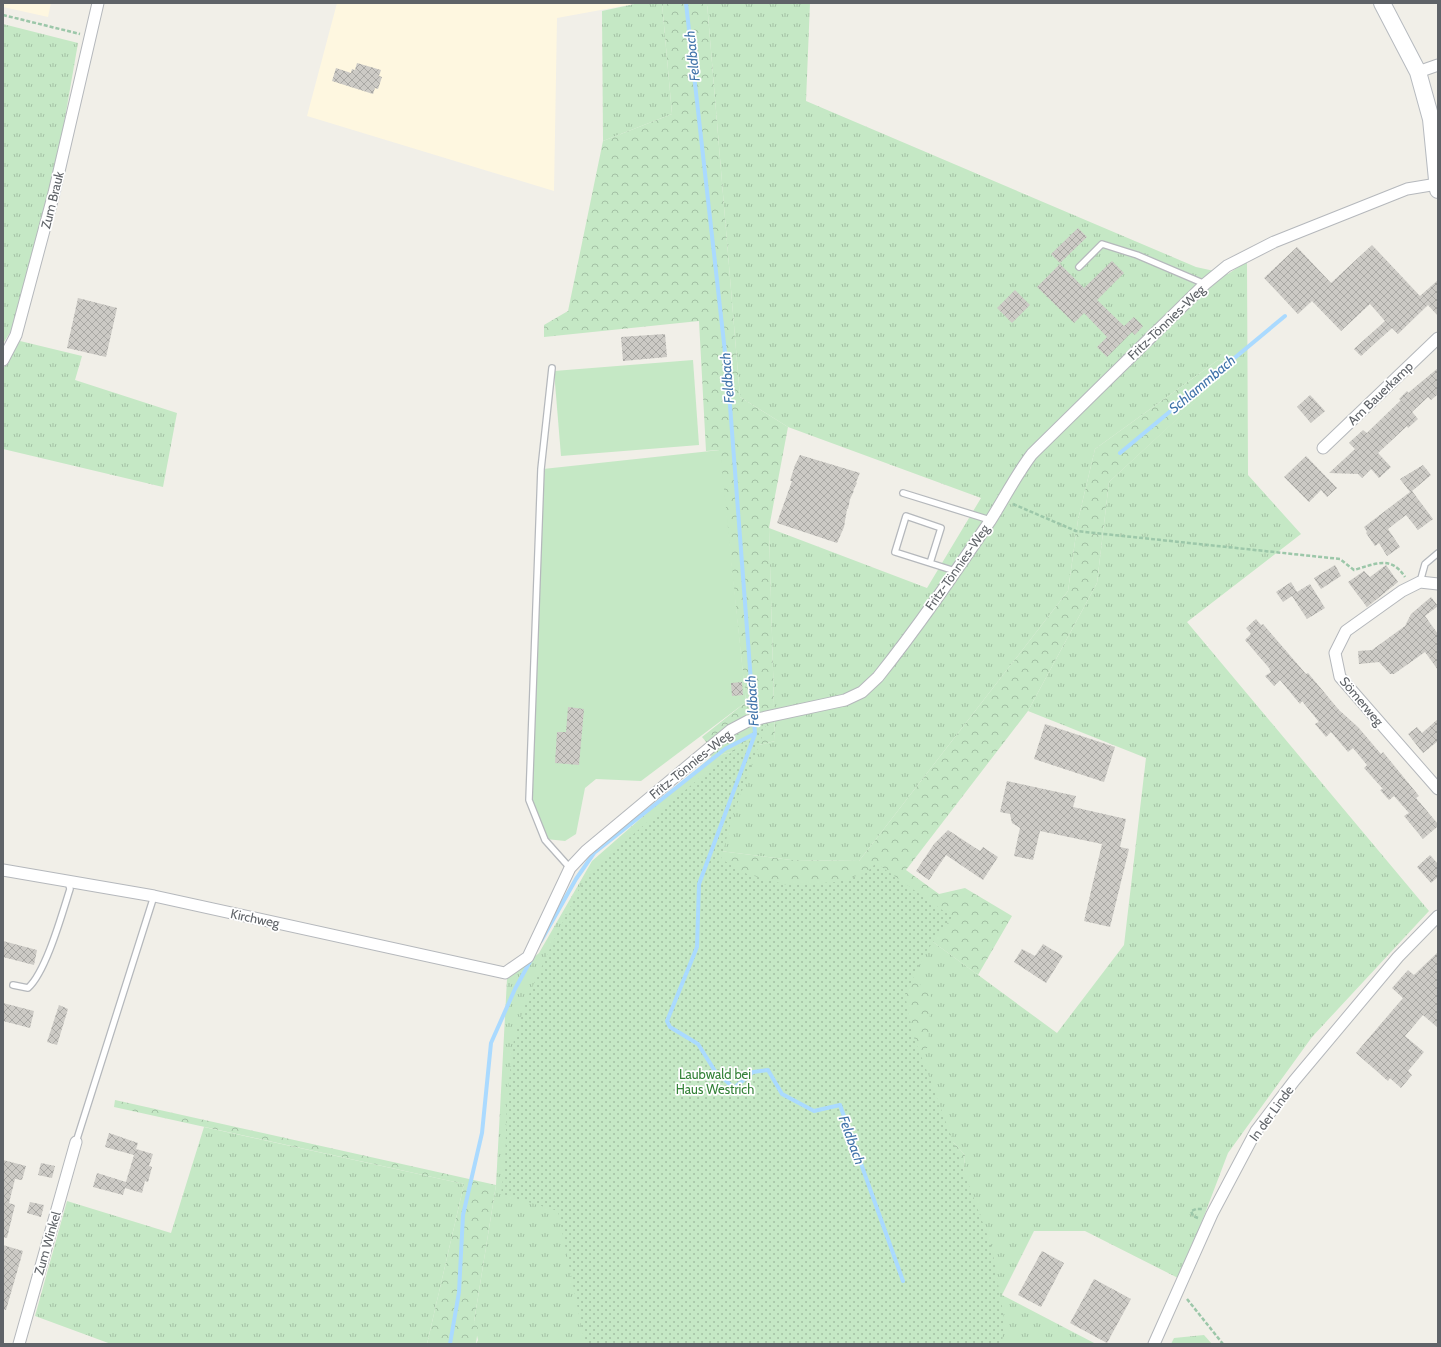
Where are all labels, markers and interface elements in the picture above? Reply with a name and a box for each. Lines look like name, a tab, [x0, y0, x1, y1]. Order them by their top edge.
water label: Feldbach	[680, 30, 704, 82]
street label: Zum Brauk	[37, 170, 67, 230]
street label: Fritz-Tönnies-Weg	[1124, 281, 1208, 363]
water label: Schlammbach	[1165, 351, 1239, 417]
water label: Feldbach	[716, 352, 738, 404]
street label: Am Bauerkamp	[1344, 358, 1416, 428]
street label: Fritz-Tönnies-Weg	[921, 521, 993, 613]
street label: Sömerweg	[1337, 673, 1388, 729]
water label: Feldbach	[741, 675, 763, 727]
street label: Fritz-Tönnies-Weg	[646, 726, 735, 802]
street label: Kirchweg	[229, 905, 281, 931]
park label: Laubwald bei Haus Westrich	[676, 1066, 754, 1097]
street label: In der Linde	[1246, 1082, 1297, 1144]
water label: Feldbach	[835, 1113, 869, 1167]
street label: Zum Winkel	[30, 1209, 64, 1277]

